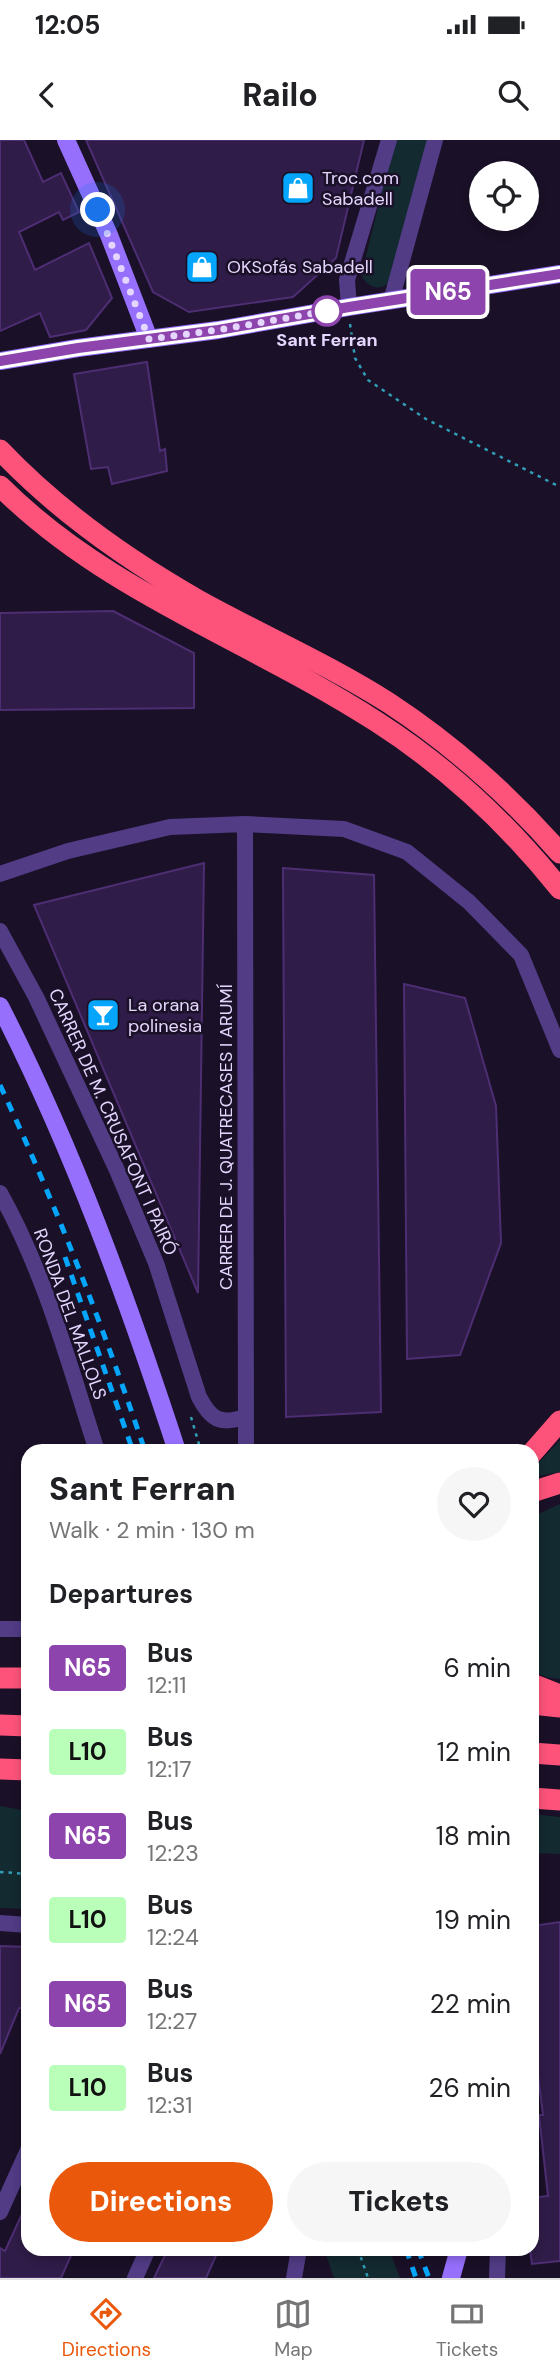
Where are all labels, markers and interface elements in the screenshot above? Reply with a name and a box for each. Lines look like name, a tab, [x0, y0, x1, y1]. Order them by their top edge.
text: 12:05	[35, 8, 101, 42]
text: Railo	[242, 74, 318, 116]
icon: back	[28, 76, 66, 114]
icon: search	[494, 76, 532, 114]
map controls	[469, 161, 539, 231]
button: locate	[469, 161, 539, 231]
place label: Troc.com Sabadell	[322, 166, 399, 211]
shop icon: Troc.com Sabadell	[279, 169, 317, 207]
your location	[80, 192, 115, 227]
shop icon: OKSofás Sabadell	[183, 248, 221, 286]
place label: OKSofás Sabadell	[227, 255, 373, 279]
line badge: N65	[408, 269, 488, 315]
text: N65	[424, 276, 472, 307]
marker: Sant Ferran	[312, 296, 342, 326]
place label: Sant Ferran	[276, 328, 378, 352]
street label: CARRER DE J. QUATRECASES I ARUMÍ	[214, 983, 238, 1290]
street label: CARRER DE M. CRUSAFONT I PAIRÓ	[43, 985, 183, 1259]
place label: La orana polinesia	[128, 993, 202, 1038]
bar icon: La orana polinesia	[84, 996, 122, 1034]
street label: RONDA DEL MALLOLS	[28, 1225, 112, 1403]
text: Sant Ferran	[49, 1467, 236, 1510]
button: heart	[437, 1467, 511, 1541]
text: Walk · 2 min · 130 m	[49, 1515, 255, 1545]
text: Departures	[49, 1577, 193, 1611]
text: Bus	[147, 1636, 193, 1670]
text: 6 min	[443, 1651, 511, 1685]
text: N65	[64, 1652, 111, 1683]
text: 12:11	[147, 1670, 186, 1700]
text: Bus	[147, 1720, 193, 1754]
text: 12 min	[437, 1735, 511, 1769]
text: L10	[68, 1736, 107, 1767]
text: 12:17	[147, 1754, 192, 1784]
text: Bus	[147, 1804, 193, 1838]
text: 18 min	[436, 1819, 511, 1853]
text: N65	[64, 1820, 111, 1851]
text: 12:23	[147, 1838, 199, 1868]
text: Bus	[147, 1888, 193, 1922]
text: 19 min	[435, 1903, 511, 1937]
text: L10	[68, 1904, 107, 1935]
text: 12:24	[147, 1922, 199, 1952]
text: Bus	[147, 1972, 193, 2006]
text: 22 min	[430, 1987, 511, 2021]
text: N65	[64, 1988, 111, 2019]
text: 12:27	[147, 2006, 197, 2036]
text: Bus	[147, 2056, 193, 2090]
text: 26 min	[428, 2071, 511, 2105]
text: L10	[68, 2072, 107, 2103]
text: 12:31	[147, 2090, 192, 2120]
button: Directions	[49, 2162, 273, 2242]
button: Tickets	[287, 2162, 511, 2242]
tab: Directions	[62, 2295, 151, 2362]
tab: Map	[274, 2295, 313, 2362]
tab: Tickets	[436, 2295, 498, 2362]

